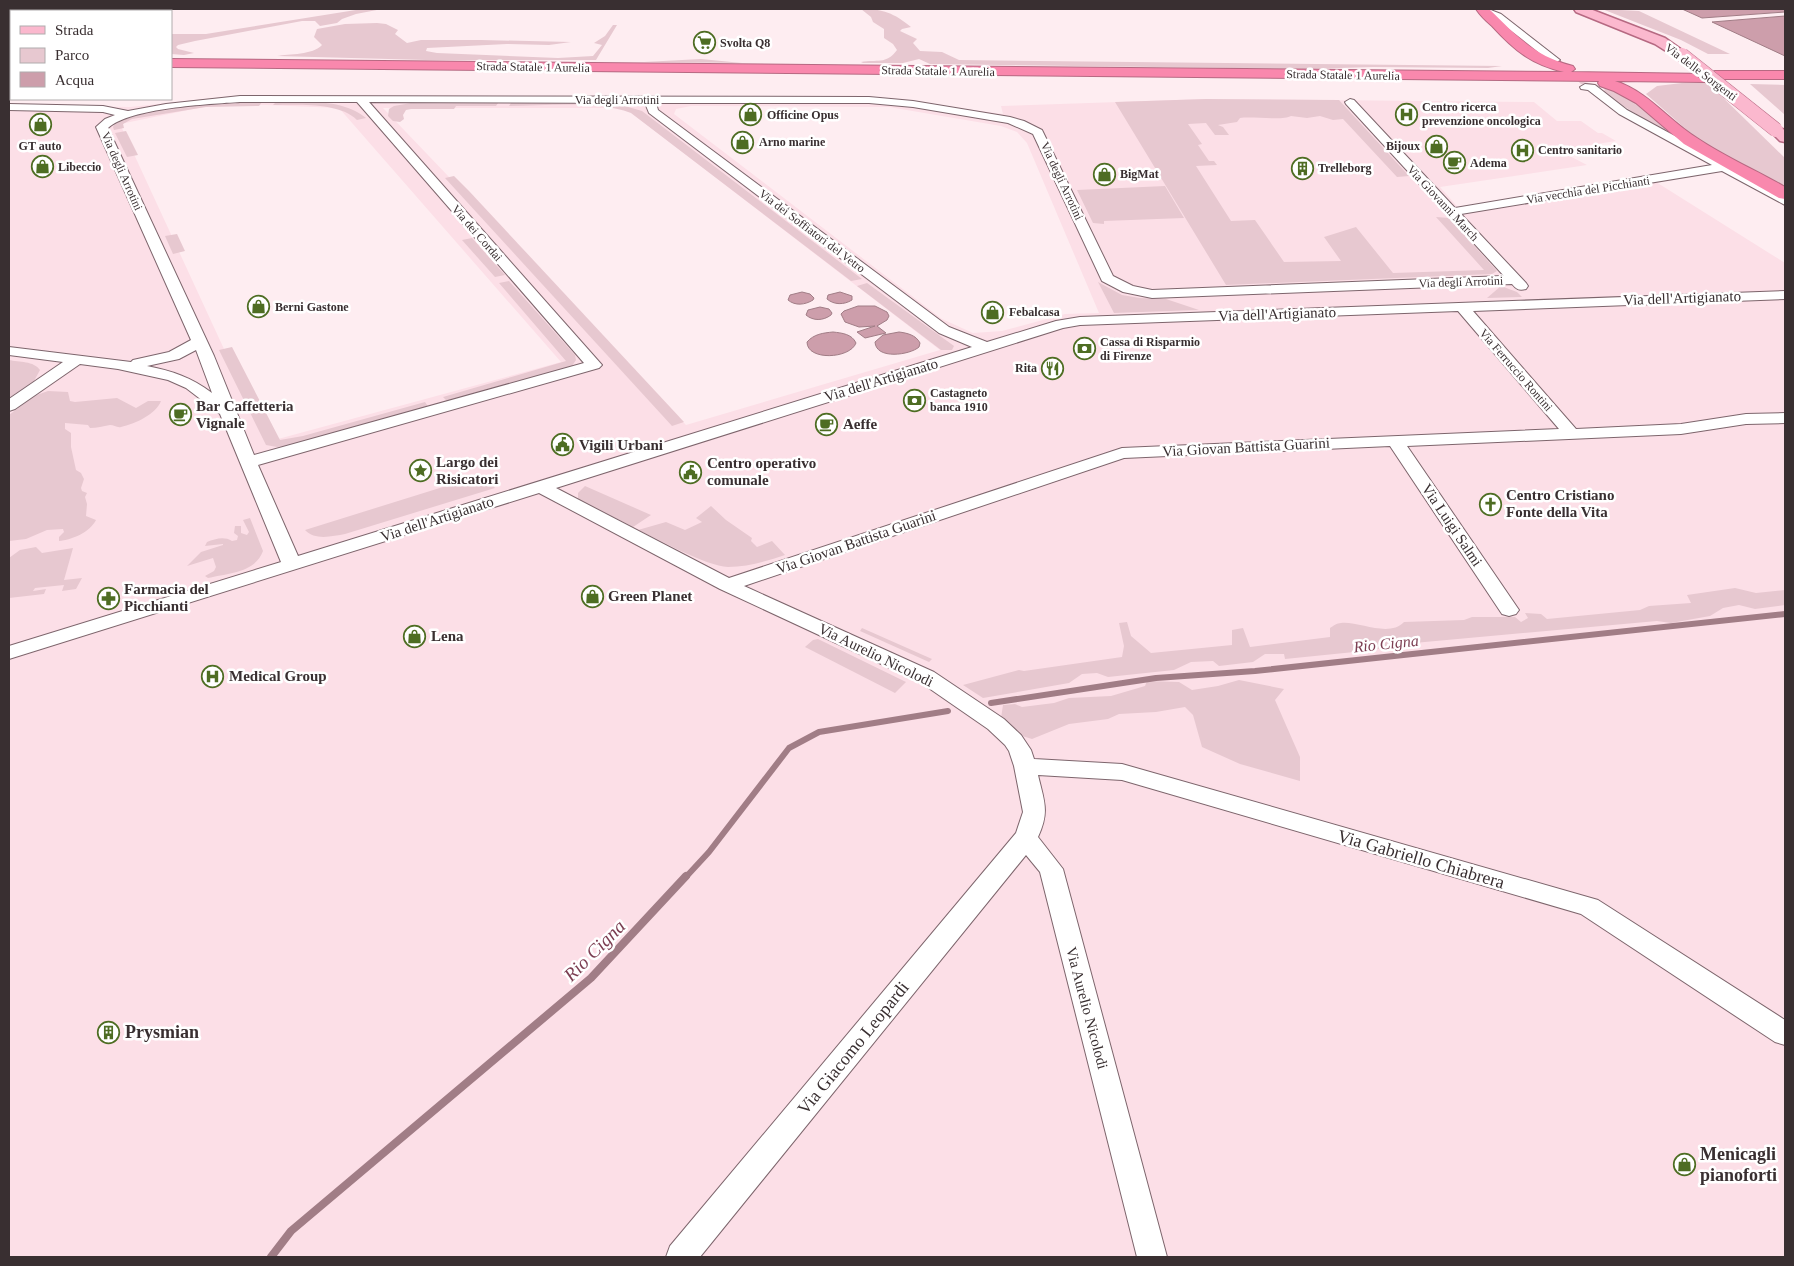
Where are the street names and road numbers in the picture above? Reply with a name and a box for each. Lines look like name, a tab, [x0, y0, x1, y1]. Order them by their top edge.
street label: Via delle Sorgenti	[1662, 40, 1740, 104]
street label: Strada Statale 1 Aurelia	[476, 59, 591, 75]
street label: Strada Statale 1 Aurelia	[881, 63, 996, 79]
street label: Strada Statale 1 Aurelia	[1286, 67, 1401, 83]
street label: Via degli Arrotini	[575, 93, 660, 107]
street label: Via degli Arrotini	[98, 130, 146, 213]
street label: Via degli Arrotini	[1038, 140, 1086, 223]
street label: Via Giovanni March	[1404, 162, 1482, 244]
street label: Via vecchia del Picchianti	[1525, 173, 1651, 207]
street label: Via dei Soffiatori del Vetro	[756, 186, 868, 276]
street label: Via dei Cordai	[449, 202, 506, 264]
street label: Via degli Arrotini	[1418, 274, 1504, 290]
street label: Via dell'Artigianato	[1623, 288, 1741, 308]
street label: Via dell'Artigianato	[1218, 304, 1336, 324]
street label: Via Ferruccio Rontini	[1476, 326, 1556, 415]
street label: Via dell'Artigianato	[822, 355, 940, 405]
street label: Via Giovan Battista Guarini	[1162, 435, 1330, 459]
street label: Via Luigi Salmi	[1419, 481, 1485, 569]
street label: Via dell'Artigianato	[378, 493, 496, 545]
street label: Via Giovan Battista Guarini	[774, 507, 938, 577]
street label: Via Aurelio Nicolodi	[816, 620, 936, 690]
street label: Via Gabriello Chiabrera	[1335, 826, 1507, 892]
street label: Via Aurelio Nicolodi	[1063, 945, 1111, 1071]
street label: Via Giacomo Leopardi	[793, 978, 913, 1118]

